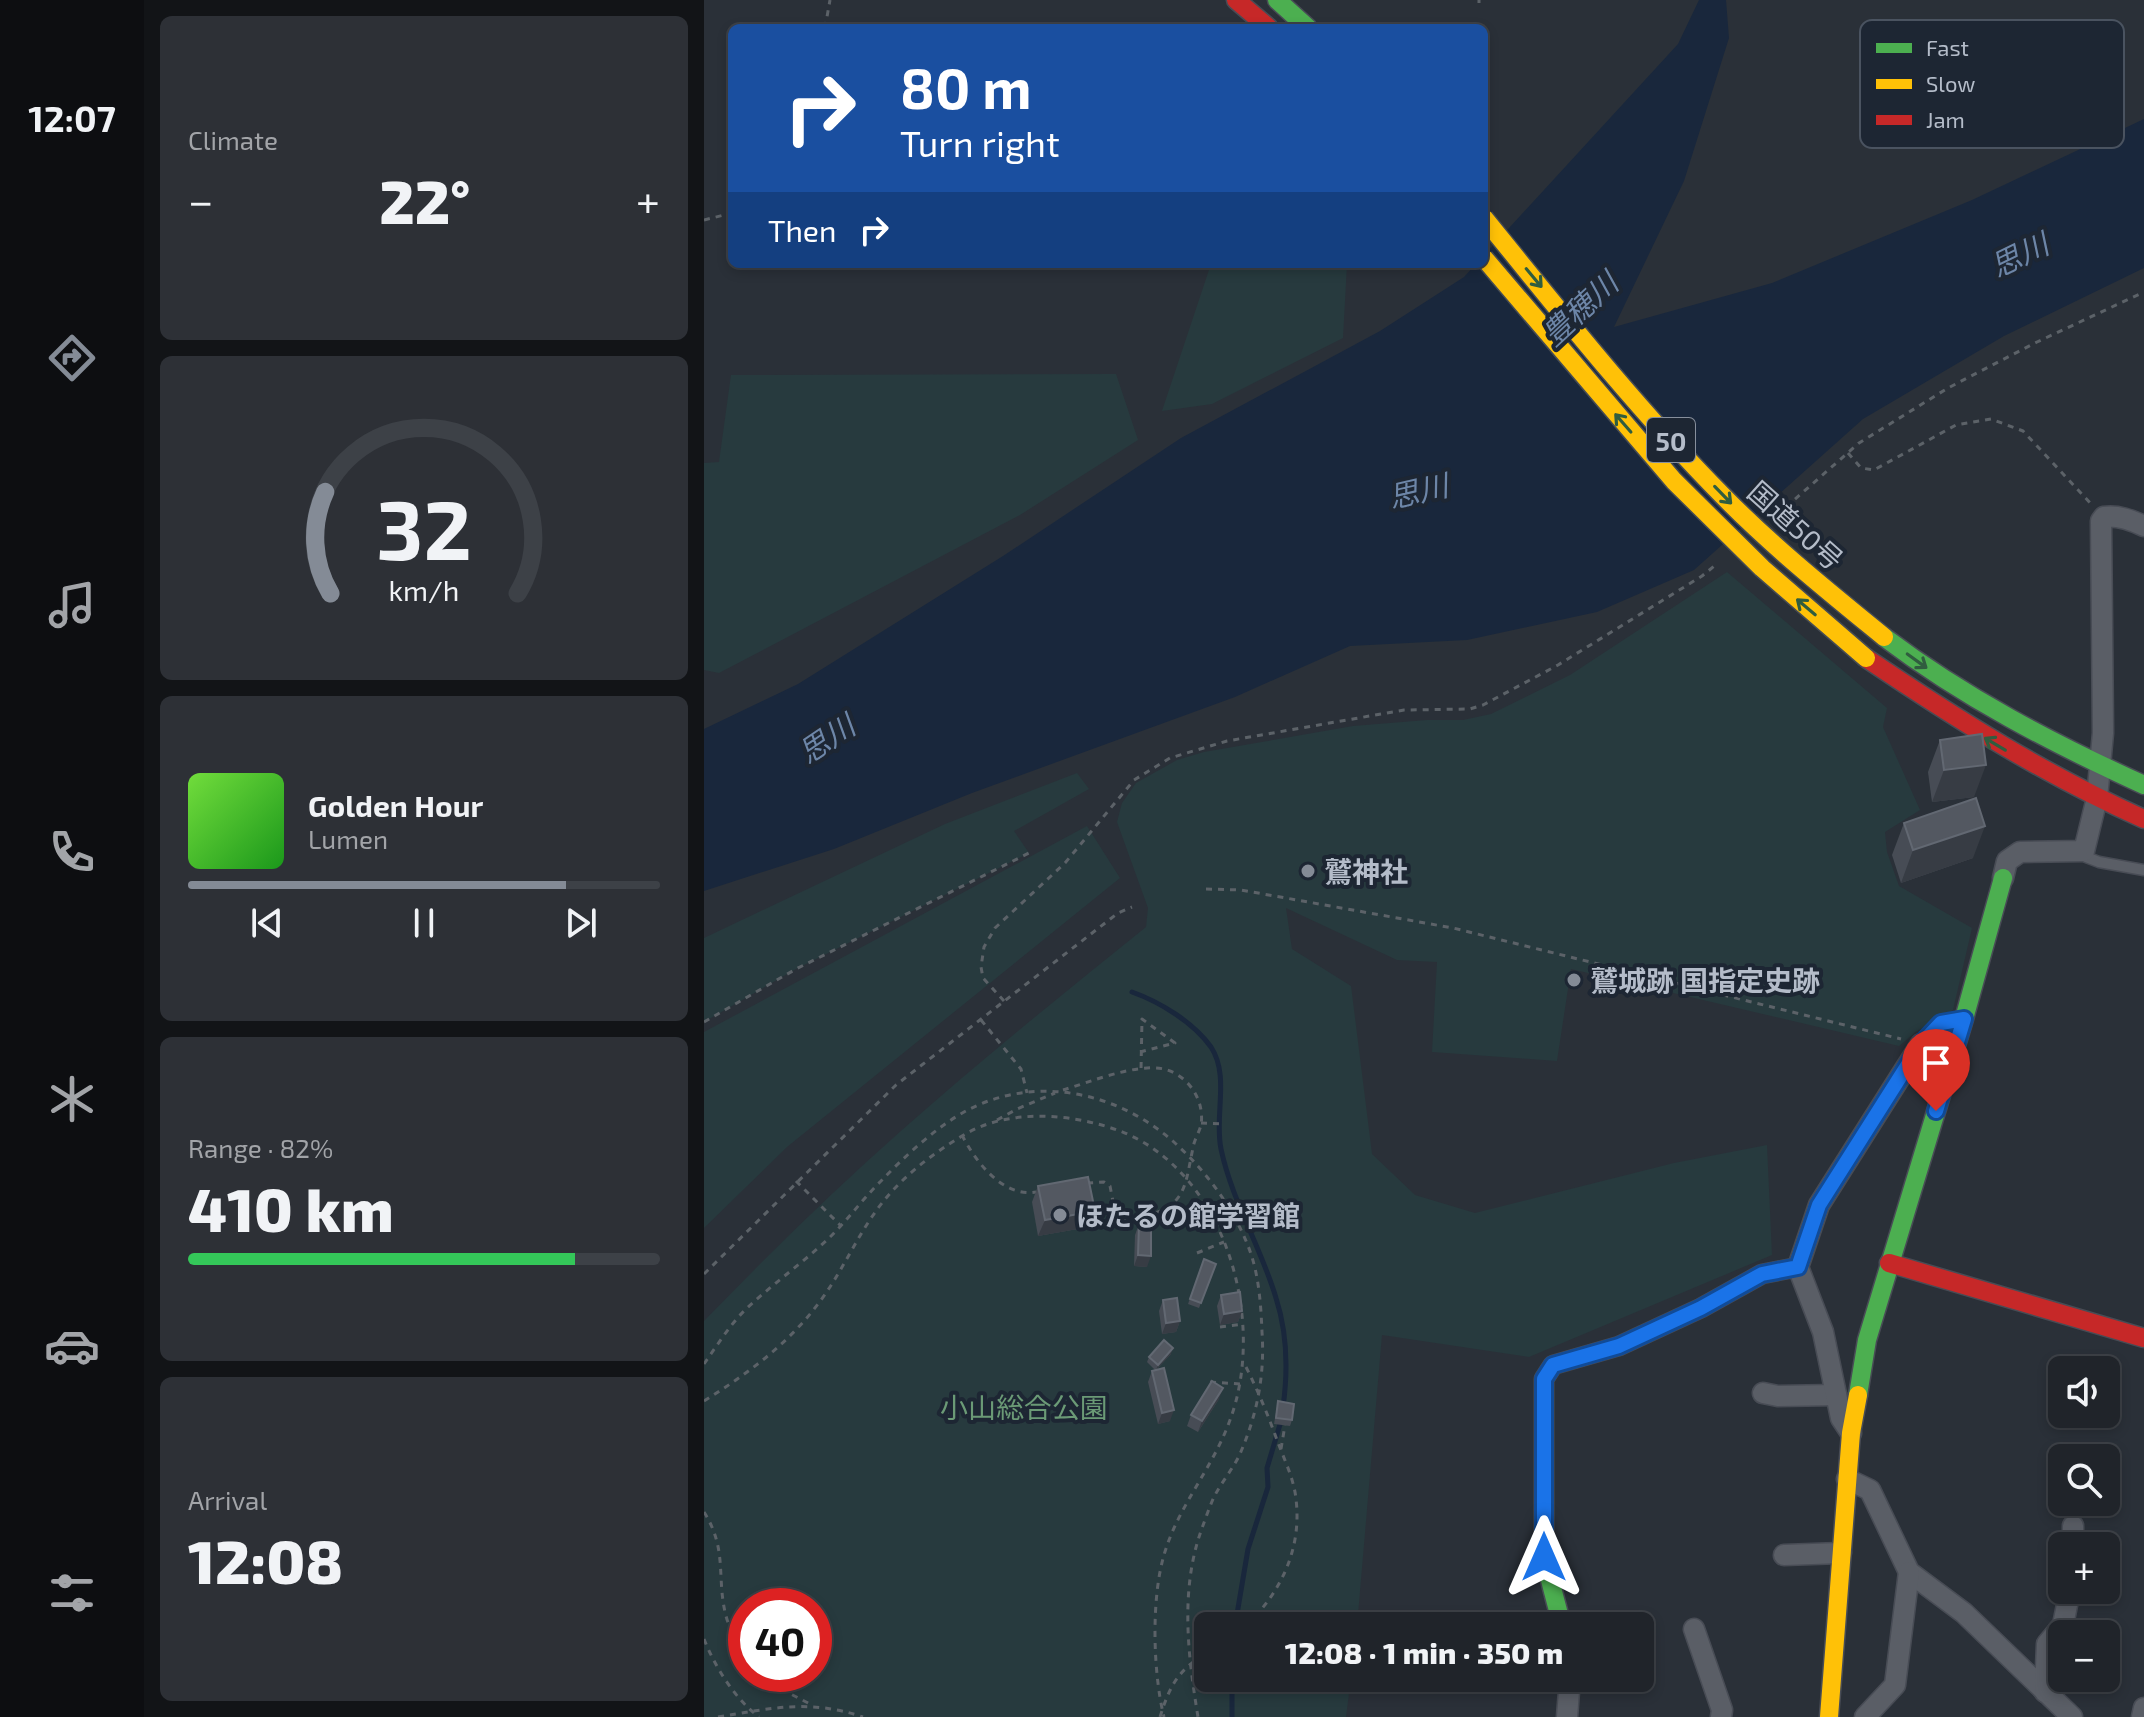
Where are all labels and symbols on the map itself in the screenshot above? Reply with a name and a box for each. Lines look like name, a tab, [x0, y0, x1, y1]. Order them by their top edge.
legend	[1860, 20, 2124, 148]
text: Fast	[1926, 34, 1969, 60]
text: Slow	[1926, 70, 1975, 96]
text: Jam	[1926, 106, 1965, 132]
water label: 思川	[1984, 223, 2057, 283]
water label: 豊穂川	[1534, 262, 1626, 352]
one-way arrow	[1525, 267, 1543, 288]
one-way arrow	[1615, 414, 1633, 434]
road number: 50	[1647, 418, 1695, 462]
water label: 思川	[1385, 465, 1454, 514]
street label: 国道50号	[1742, 474, 1850, 576]
one-way arrow	[1713, 485, 1732, 505]
one-way arrow	[1797, 599, 1817, 617]
one-way arrow	[1905, 653, 1927, 669]
water label: 思川	[791, 705, 863, 770]
one-way arrow	[1984, 736, 2007, 752]
place label: 鷲神社	[1324, 854, 1408, 888]
marker: 鷲神社	[1299, 862, 1317, 880]
place label: 鷲城跡 国指定史跡	[1590, 963, 1820, 997]
marker: 鷲城跡 国指定史跡	[1565, 971, 1583, 989]
pin	[1902, 1029, 1970, 1111]
place label: ほたるの館学習館	[1076, 1198, 1300, 1232]
marker: ほたるの館学習館	[1051, 1206, 1069, 1224]
park label: 小山総合公園	[940, 1390, 1108, 1424]
position arrow	[1502, 1515, 1586, 1599]
speed limit sign: 40	[728, 1588, 832, 1692]

